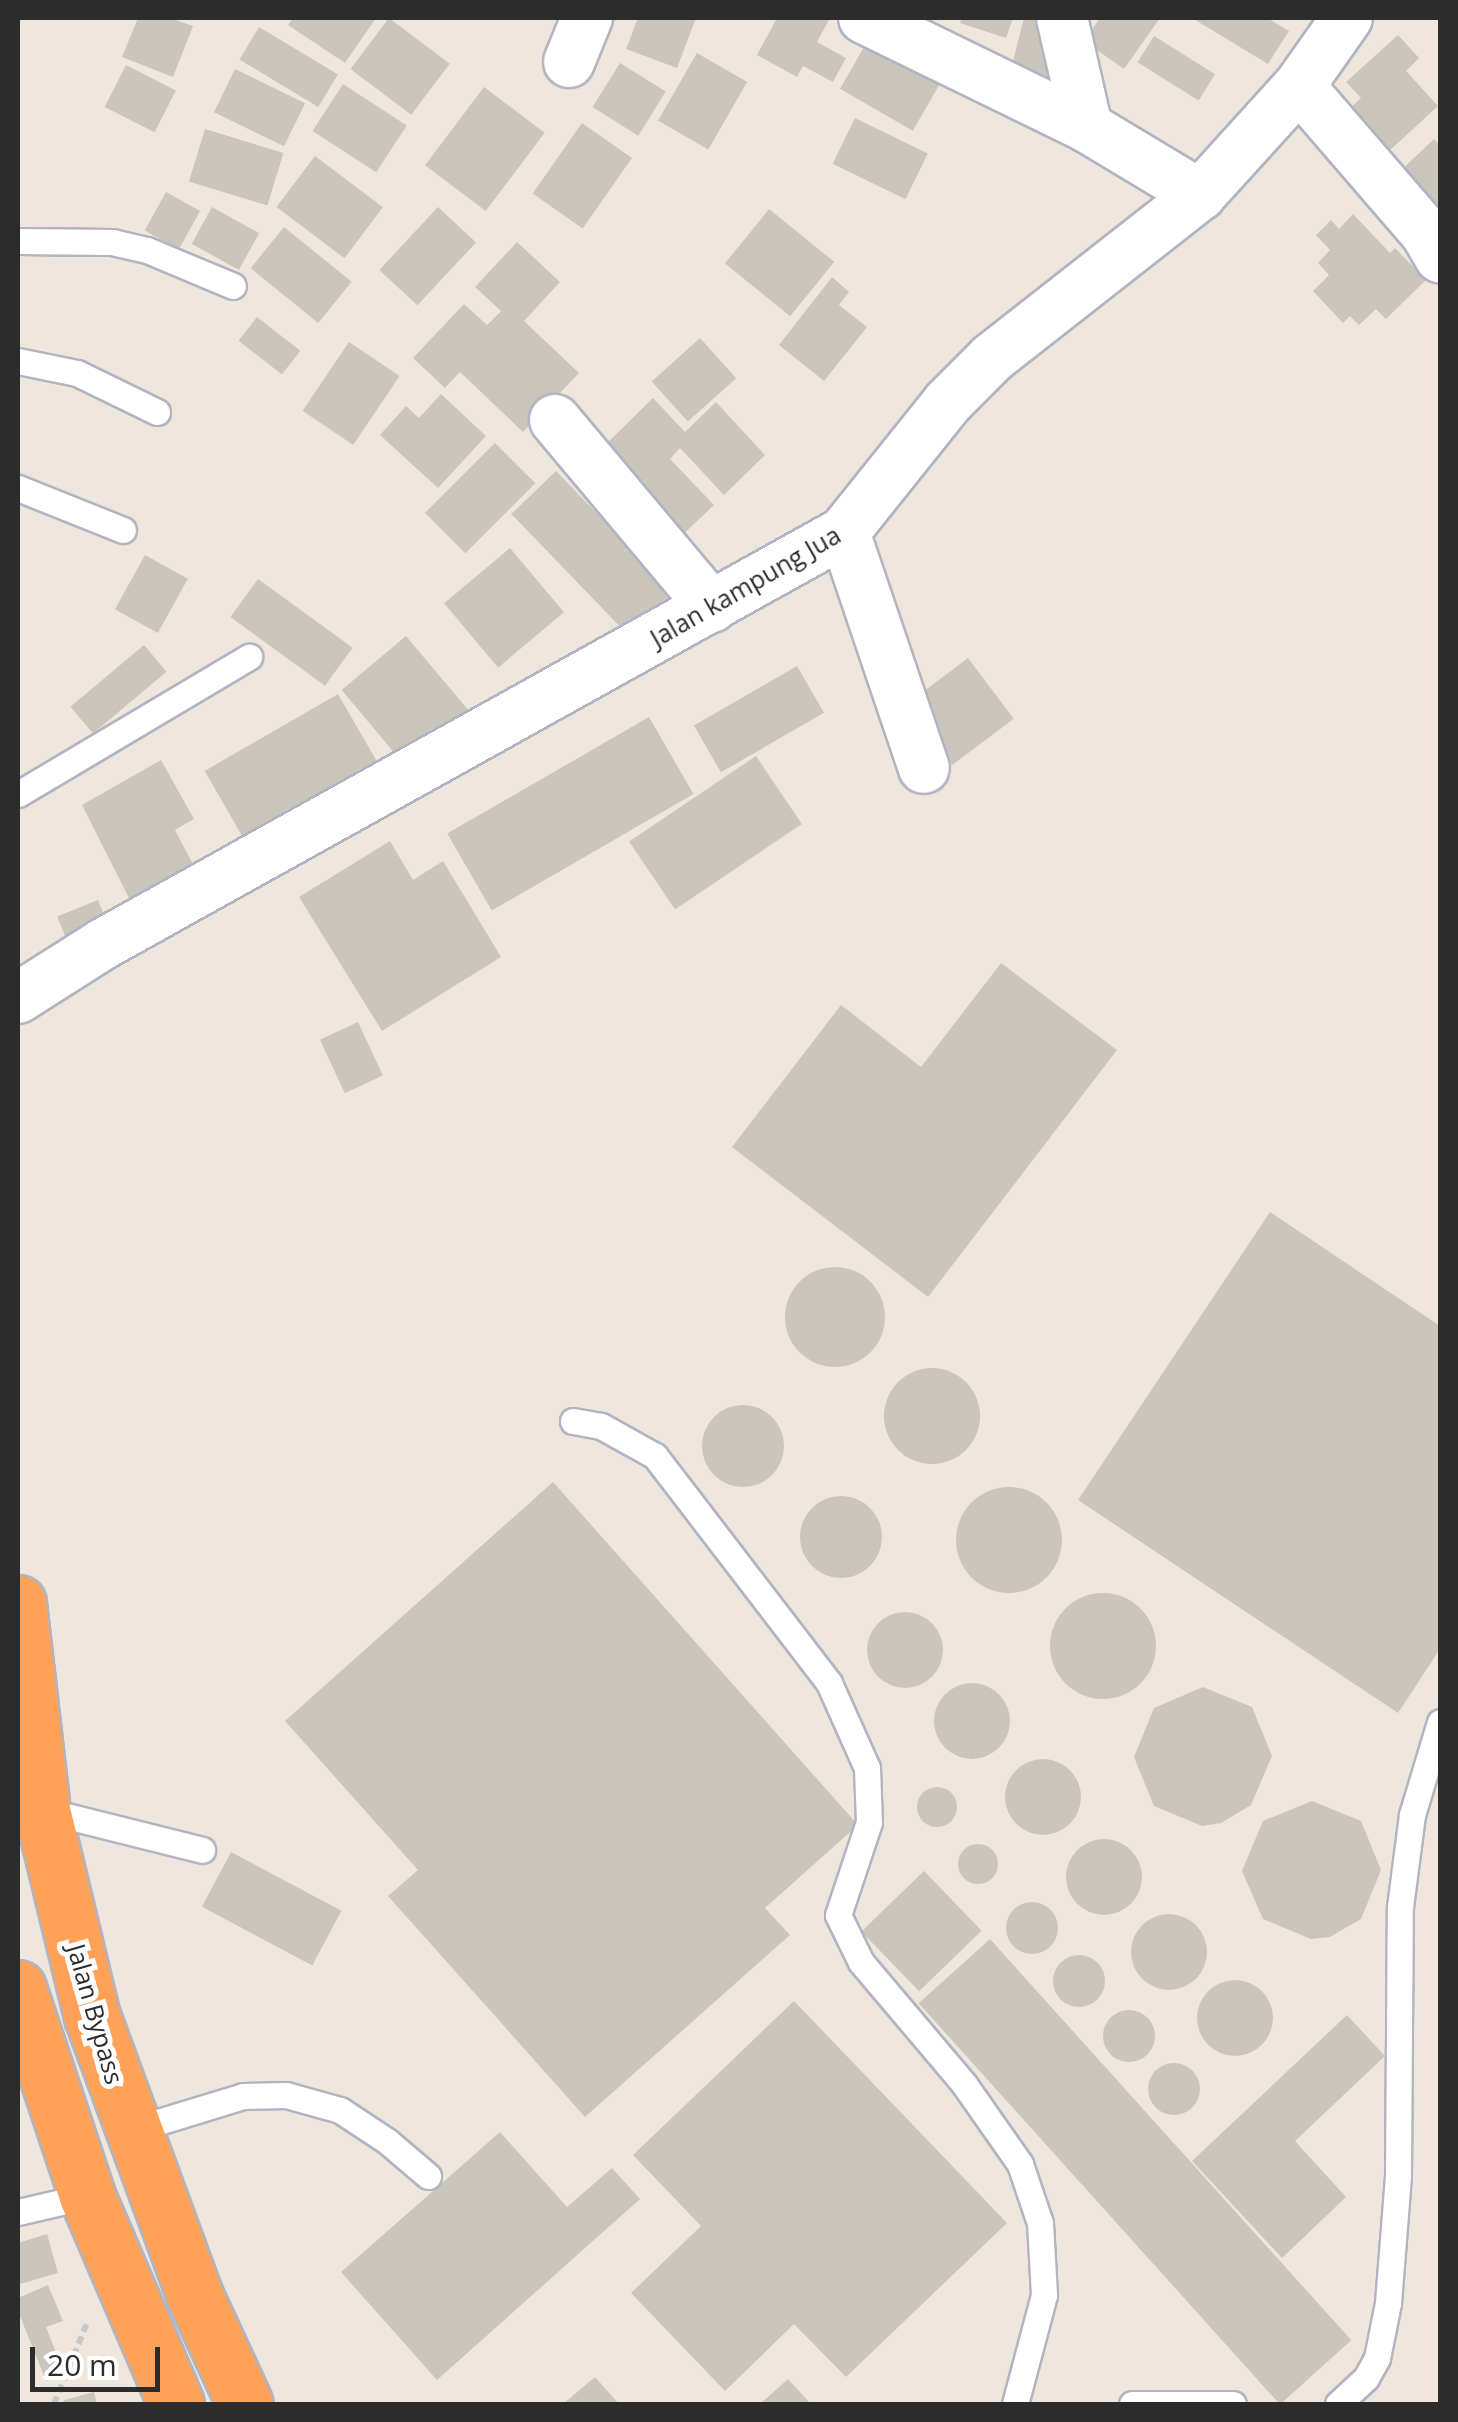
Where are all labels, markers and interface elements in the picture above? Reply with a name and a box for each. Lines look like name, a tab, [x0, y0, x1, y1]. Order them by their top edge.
street label: Jalan kampung Jua	[645, 519, 845, 653]
street label: Jalan Bypass	[62, 1940, 130, 2088]
scale bar	[35, 2327, 165, 2389]
text: 20 m	[47, 2344, 117, 2385]

